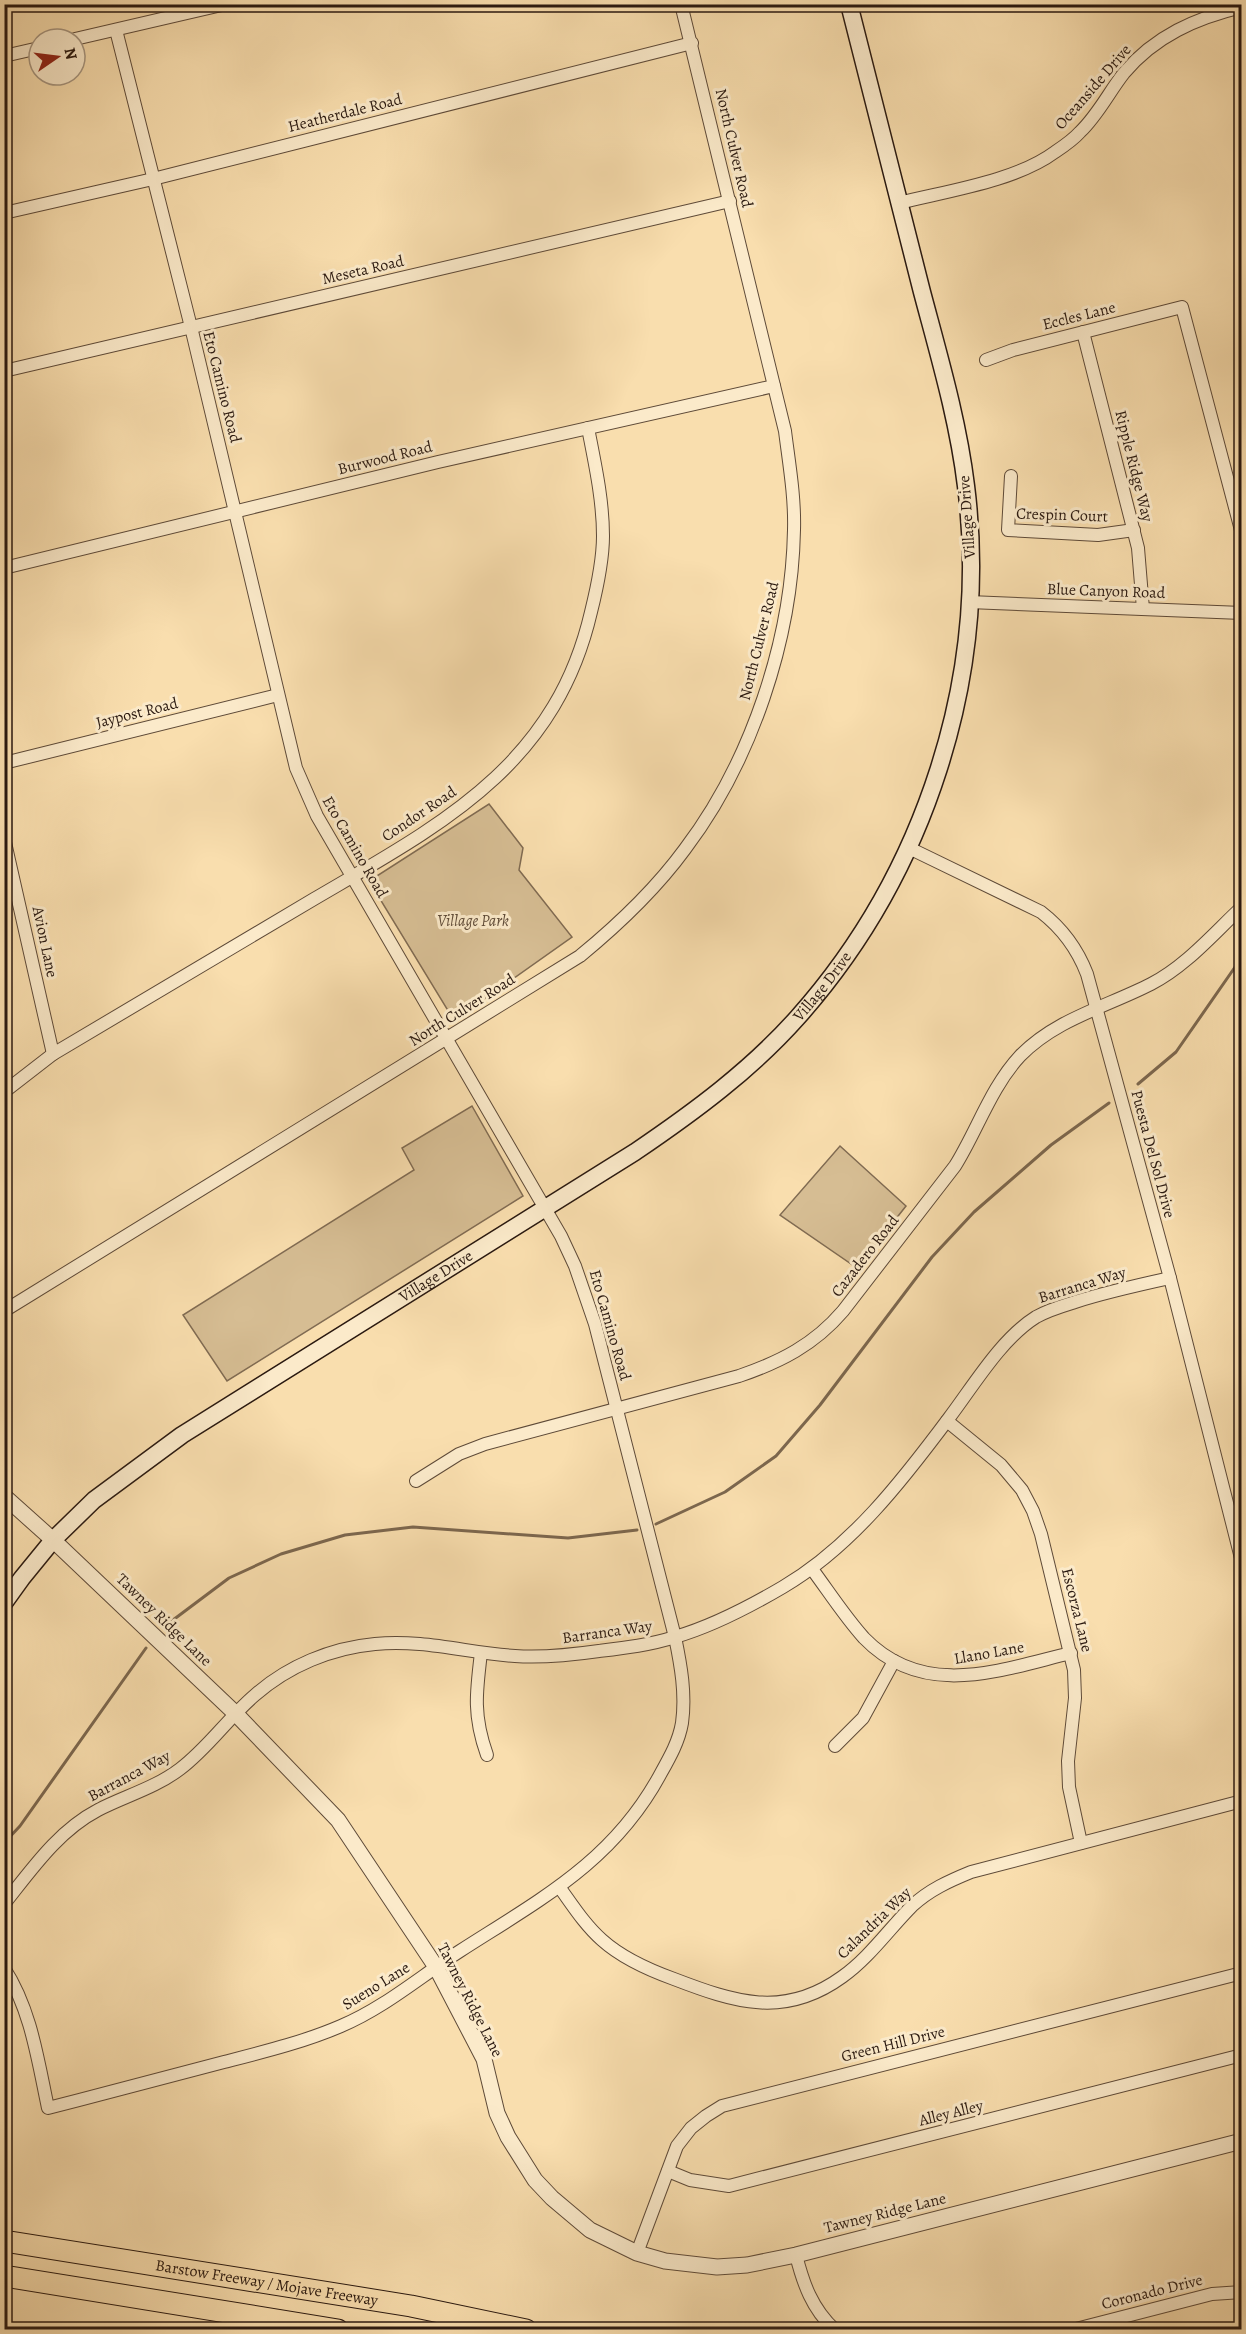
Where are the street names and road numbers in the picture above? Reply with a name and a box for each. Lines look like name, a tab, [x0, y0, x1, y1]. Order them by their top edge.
street label: Oceanside Drive	[1050, 39, 1136, 135]
street label: North Culver Road	[710, 86, 758, 210]
street label: Heatherdale Road	[286, 88, 405, 138]
street label: Meseta Road	[320, 250, 406, 290]
street label: Eccles Lane	[1040, 296, 1118, 336]
street label: Eto Camino Road	[197, 329, 247, 446]
street label: Ripple Ridge Way	[1110, 408, 1159, 525]
street label: Burwood Road	[335, 436, 435, 480]
street label: Village Drive	[953, 475, 981, 560]
street label: Crespin Court	[1016, 502, 1108, 528]
street label: Blue Canyon Road	[1046, 578, 1166, 604]
street label: North Culver Road	[734, 579, 784, 703]
street label: Jaypost Road	[94, 692, 181, 734]
street label: Condor Road	[377, 781, 461, 847]
street label: Eto Camino Road	[317, 792, 393, 902]
street label: Avion Lane	[27, 903, 63, 980]
street label: Village Drive	[787, 947, 857, 1027]
street label: North Culver Road	[405, 968, 520, 1052]
street label: Puesta Del Sol Drive	[1125, 1088, 1181, 1220]
street label: Cazadero Road	[826, 1210, 904, 1302]
street label: Village Drive	[394, 1245, 477, 1308]
street label: Barranca Way	[1036, 1261, 1129, 1309]
street label: Eto Camino Road	[584, 1267, 636, 1383]
street label: Escorza Lane	[1056, 1566, 1098, 1654]
street label: Tawney Ridge Lane	[111, 1569, 217, 1671]
street label: Barranca Way	[561, 1615, 654, 1649]
street label: Llano Lane	[952, 1636, 1026, 1670]
street label: Barranca Way	[84, 1745, 175, 1807]
street label: Calandria Way	[832, 1881, 917, 1964]
street label: Tawney Ridge Lane	[432, 1939, 508, 2061]
street label: Sueno Lane	[338, 1957, 414, 2015]
street label: Green Hill Drive	[839, 2021, 947, 2067]
street label: Alley Alley	[916, 2094, 986, 2132]
street label: Tawney Ridge Lane	[822, 2187, 948, 2239]
street label: Barstow Freeway / Mojave Freeway	[154, 2254, 380, 2312]
street label: Coronado Drive	[1099, 2269, 1205, 2315]

